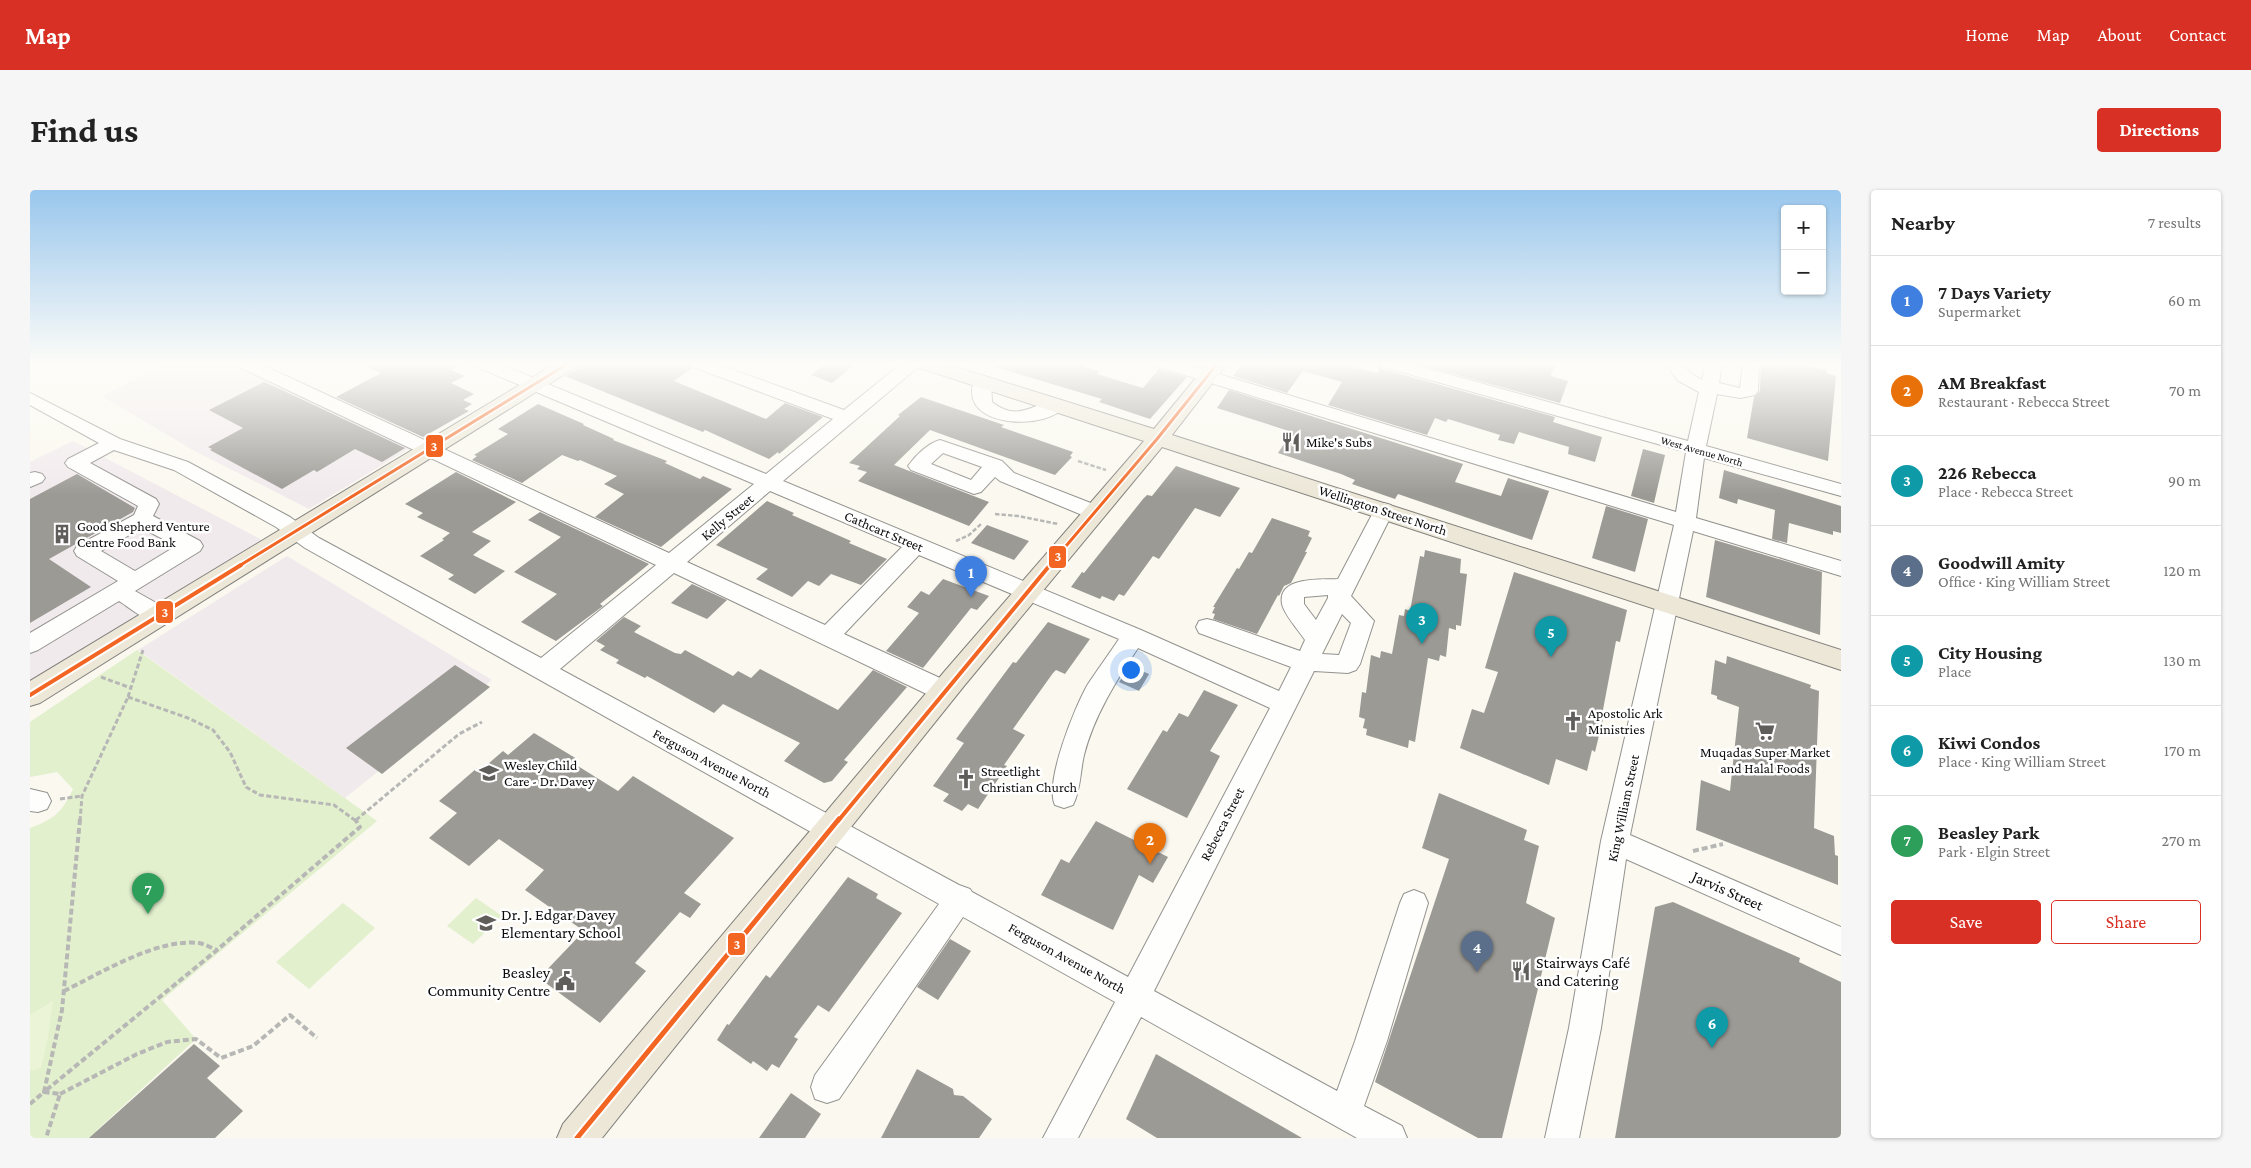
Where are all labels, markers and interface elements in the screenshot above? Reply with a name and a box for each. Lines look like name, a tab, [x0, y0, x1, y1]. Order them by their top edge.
text: Map	[25, 22, 71, 49]
text: Home	[1966, 25, 2009, 45]
text: Map	[2037, 25, 2069, 45]
text: About	[2097, 25, 2141, 45]
text: Contact	[2169, 25, 2226, 45]
button: Directions	[2097, 108, 2221, 152]
text: Find us	[30, 111, 138, 150]
map controls	[1781, 205, 1826, 295]
button: +	[1781, 205, 1826, 250]
text: Nearby	[1891, 211, 1955, 235]
text: 7 results	[2148, 214, 2201, 231]
button: −	[1781, 250, 1826, 295]
text: 7 Days Variety	[1938, 282, 2051, 303]
text: 1	[1904, 292, 1910, 309]
text: 60 m	[2168, 292, 2201, 309]
text: Supermarket	[1938, 303, 2021, 320]
text: AM Breakfast	[1938, 372, 2046, 393]
text: 2	[1903, 382, 1911, 399]
text: 70 m	[2169, 382, 2201, 399]
text: Restaurant · Rebecca Street	[1938, 393, 2110, 410]
restaurant icon: Mike's Subs	[1280, 431, 1302, 453]
line badge: 3	[425, 434, 444, 458]
place label: Mike's Subs	[1306, 434, 1372, 450]
street label: West Avenue North	[1659, 434, 1745, 469]
text: 3	[431, 438, 438, 454]
text: 226 Rebecca	[1938, 462, 2037, 483]
text: 3	[1903, 472, 1911, 489]
text: 90 m	[2168, 472, 2201, 489]
street label: Wellington Street North	[1317, 482, 1450, 538]
text: Place · Rebecca Street	[1938, 483, 2073, 500]
street label: Kelly Street	[698, 490, 757, 543]
street label: Cathcart Street	[842, 507, 926, 555]
place label: Good Shepherd Venture Centre Food Bank	[77, 518, 210, 550]
building icon: Good Shepherd Venture Centre Food Bank	[51, 523, 73, 545]
line badge: 3	[1048, 545, 1067, 569]
text: 3	[1055, 548, 1062, 564]
text: Goodwill Amity	[1938, 552, 2065, 573]
pin: 1	[955, 556, 987, 597]
text: 4	[1903, 562, 1911, 579]
text: 120 m	[2163, 562, 2201, 579]
text: Office · King William Street	[1938, 573, 2110, 590]
line badge: 3	[155, 600, 174, 624]
pin: 3	[1406, 603, 1438, 644]
text: 3	[162, 604, 169, 620]
pin: 5	[1535, 616, 1567, 657]
text: City Housing	[1938, 642, 2042, 663]
text: 5	[1903, 652, 1911, 669]
text: 130 m	[2163, 652, 2201, 669]
your location	[1118, 657, 1144, 683]
text: Place	[1938, 663, 1971, 680]
place label: Apostolic Ark Ministries	[1588, 705, 1663, 737]
church icon: Apostolic Ark Ministries	[1562, 710, 1584, 732]
supermarket icon: Muqadas Super Market and Halal Foods	[1754, 720, 1776, 742]
street label: Ferguson Avenue North	[650, 725, 774, 801]
text: Kiwi Condos	[1938, 732, 2040, 753]
text: 6	[1903, 742, 1911, 759]
text: 170 m	[2164, 742, 2201, 759]
place label: Muqadas Super Market and Halal Foods	[1700, 744, 1830, 776]
street label: King William Street	[1604, 753, 1642, 863]
text: Place · King William Street	[1938, 753, 2106, 770]
place label: Wesley Child Care - Dr. Davey	[504, 757, 595, 789]
school or university icon: Wesley Child Care - Dr. Davey	[478, 762, 500, 784]
place label: Streetlight Christian Church	[981, 763, 1077, 795]
church icon: Streetlight Christian Church	[955, 768, 977, 790]
street label: Rebecca Street	[1197, 784, 1248, 863]
text: Beasley Park	[1938, 822, 2039, 843]
pin: 2	[1134, 823, 1166, 864]
text: 7	[1903, 832, 1911, 849]
text: 270 m	[2162, 832, 2201, 849]
text: Park · Elgin Street	[1938, 843, 2050, 860]
street label: Jarvis Street	[1687, 866, 1767, 915]
pin: 7	[132, 873, 164, 914]
button: Save	[1891, 900, 2041, 944]
button: Share	[2051, 900, 2201, 944]
place label: Dr. J. Edgar Davey Elementary School	[501, 906, 621, 942]
school or university icon: Dr. J. Edgar Davey Elementary School	[475, 912, 497, 934]
street label: Ferguson Avenue North	[1006, 919, 1129, 997]
pin: 4	[1461, 931, 1493, 972]
line badge: 3	[727, 932, 746, 956]
text: 3	[734, 936, 741, 952]
place label: Stairways Café and Catering	[1536, 954, 1630, 990]
restaurant icon: Stairways Café and Catering	[1510, 960, 1532, 982]
place label: Beasley Community Centre	[428, 964, 551, 1000]
public building icon: Beasley Community Centre	[554, 970, 576, 992]
pin: 6	[1696, 1007, 1728, 1048]

